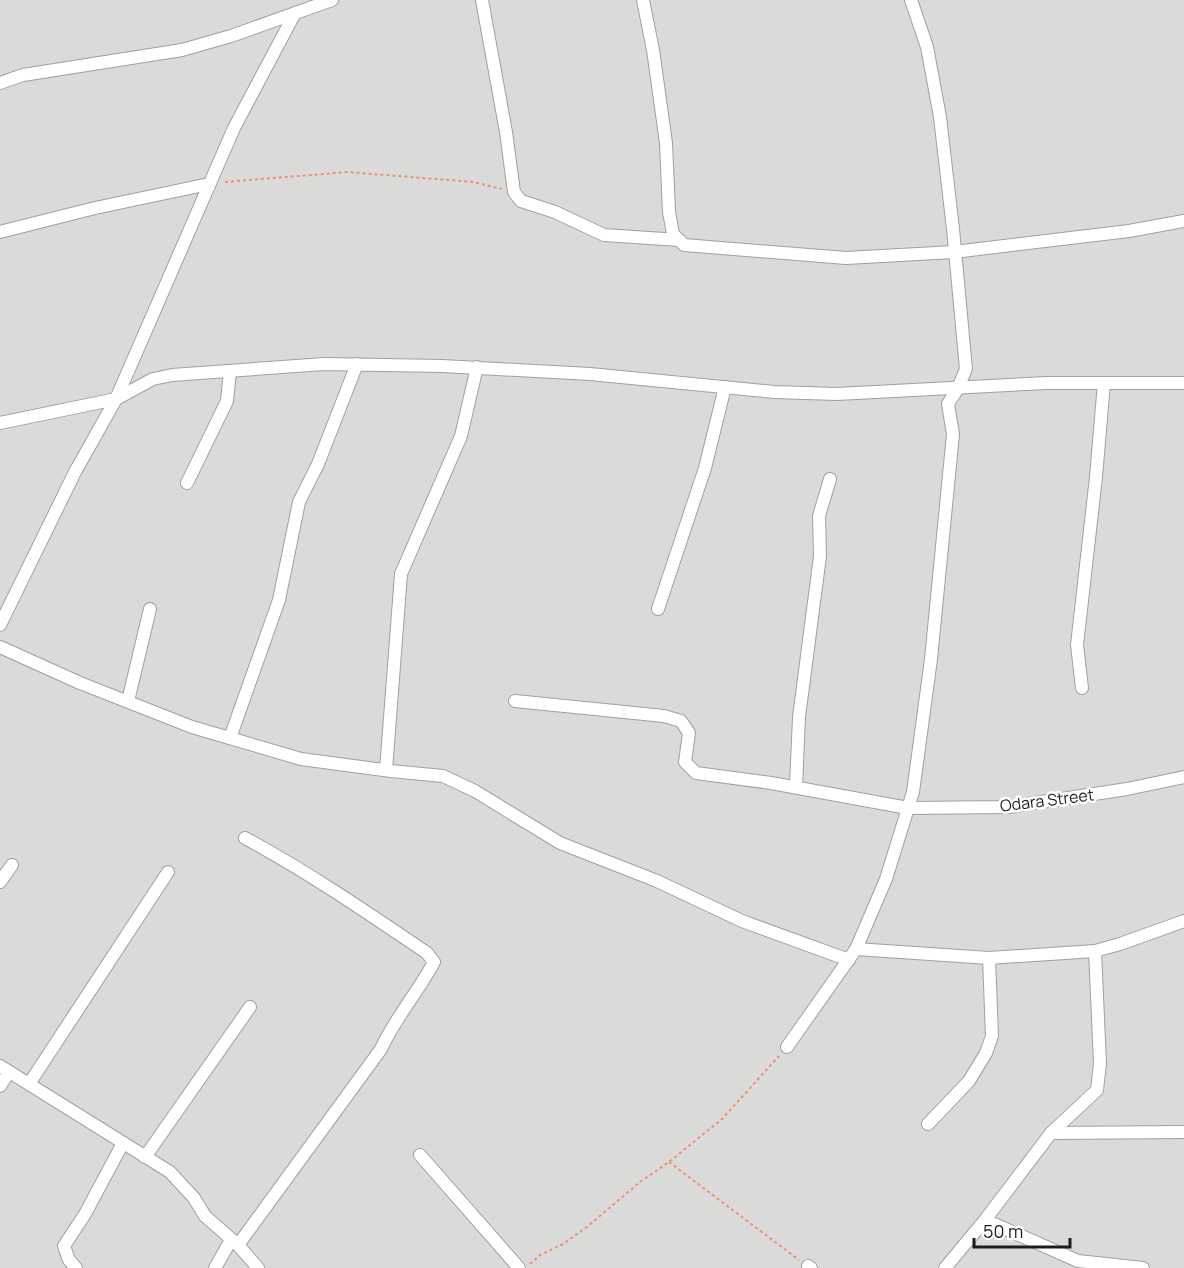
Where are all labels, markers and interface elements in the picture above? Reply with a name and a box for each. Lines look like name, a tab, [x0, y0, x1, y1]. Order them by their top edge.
street label: Odara Street	[999, 783, 1095, 817]
scale bar	[974, 1211, 1070, 1249]
text: 50 m	[983, 1219, 1023, 1243]

